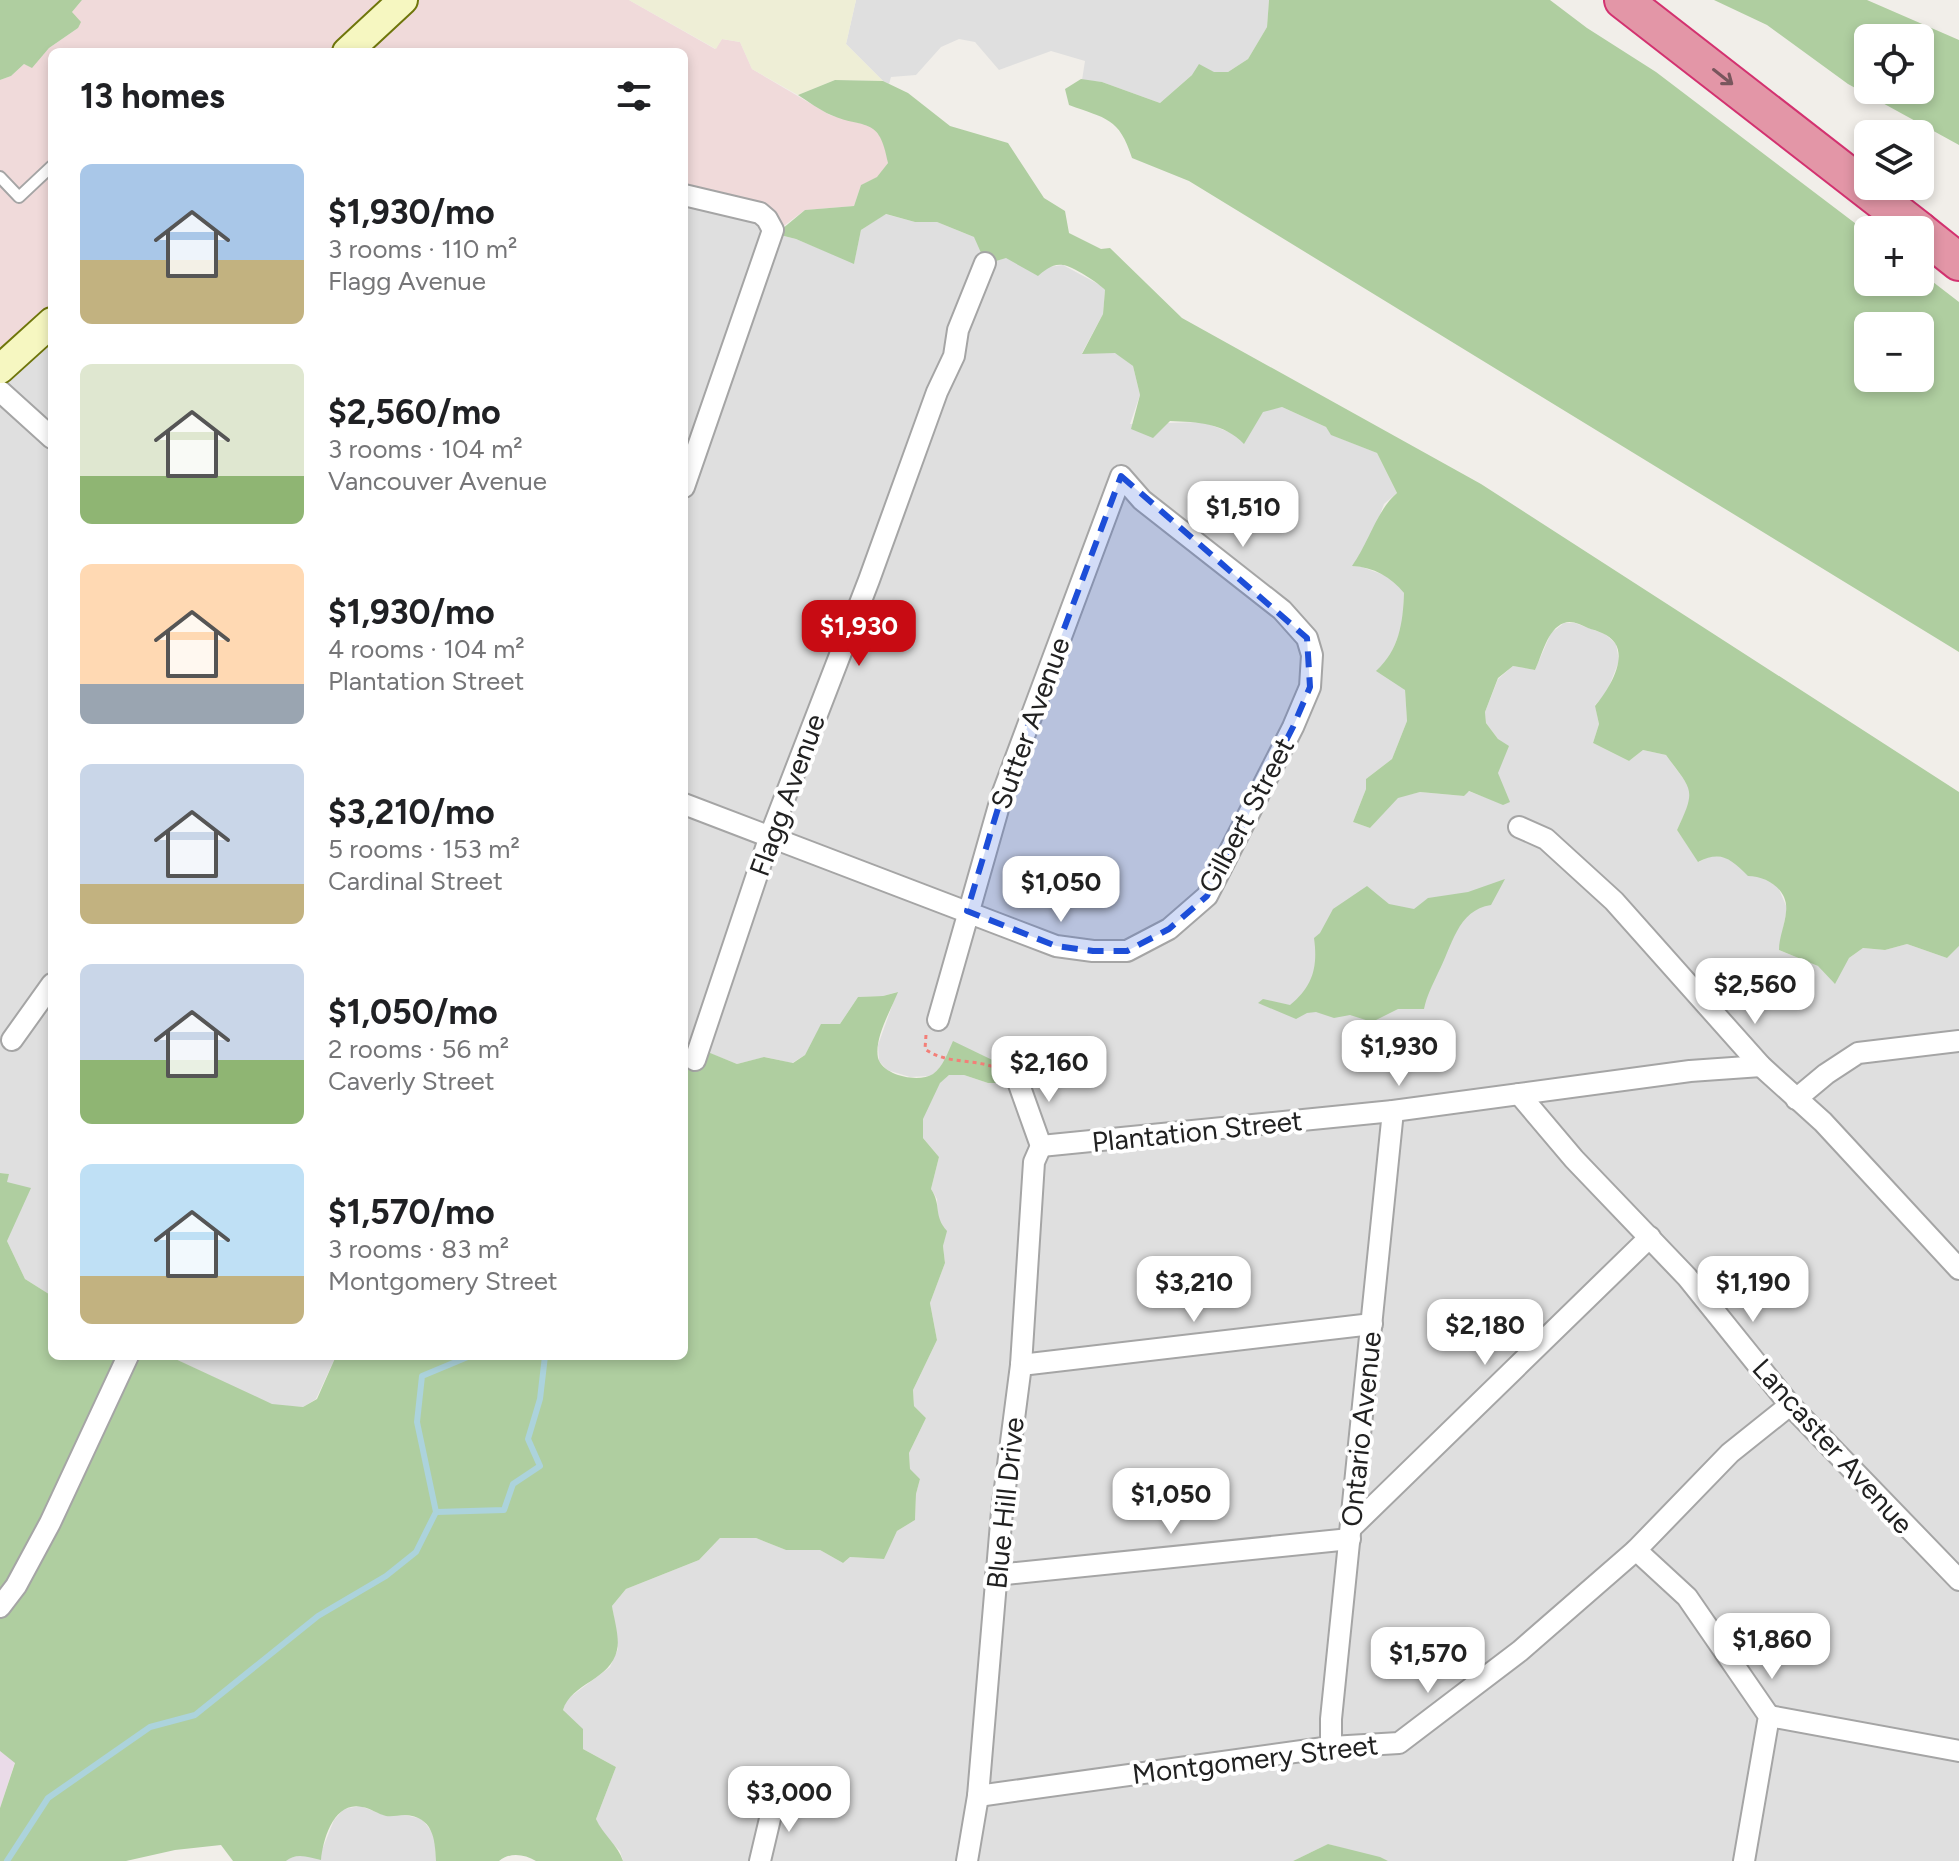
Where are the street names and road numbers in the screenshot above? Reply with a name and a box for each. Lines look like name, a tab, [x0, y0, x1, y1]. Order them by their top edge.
street label: Sutter Avenue	[983, 632, 1077, 814]
street label: Flagg Avenue	[742, 709, 832, 881]
street label: Gilbert Street	[1191, 732, 1301, 898]
street label: Plantation Street	[1090, 1103, 1304, 1159]
street label: Ontario Avenue	[1334, 1330, 1388, 1528]
street label: Lancaster Avenue	[1745, 1351, 1921, 1541]
street label: Blue Hill Drive	[979, 1415, 1031, 1591]
street label: Montgomery Street	[1130, 1727, 1380, 1791]

